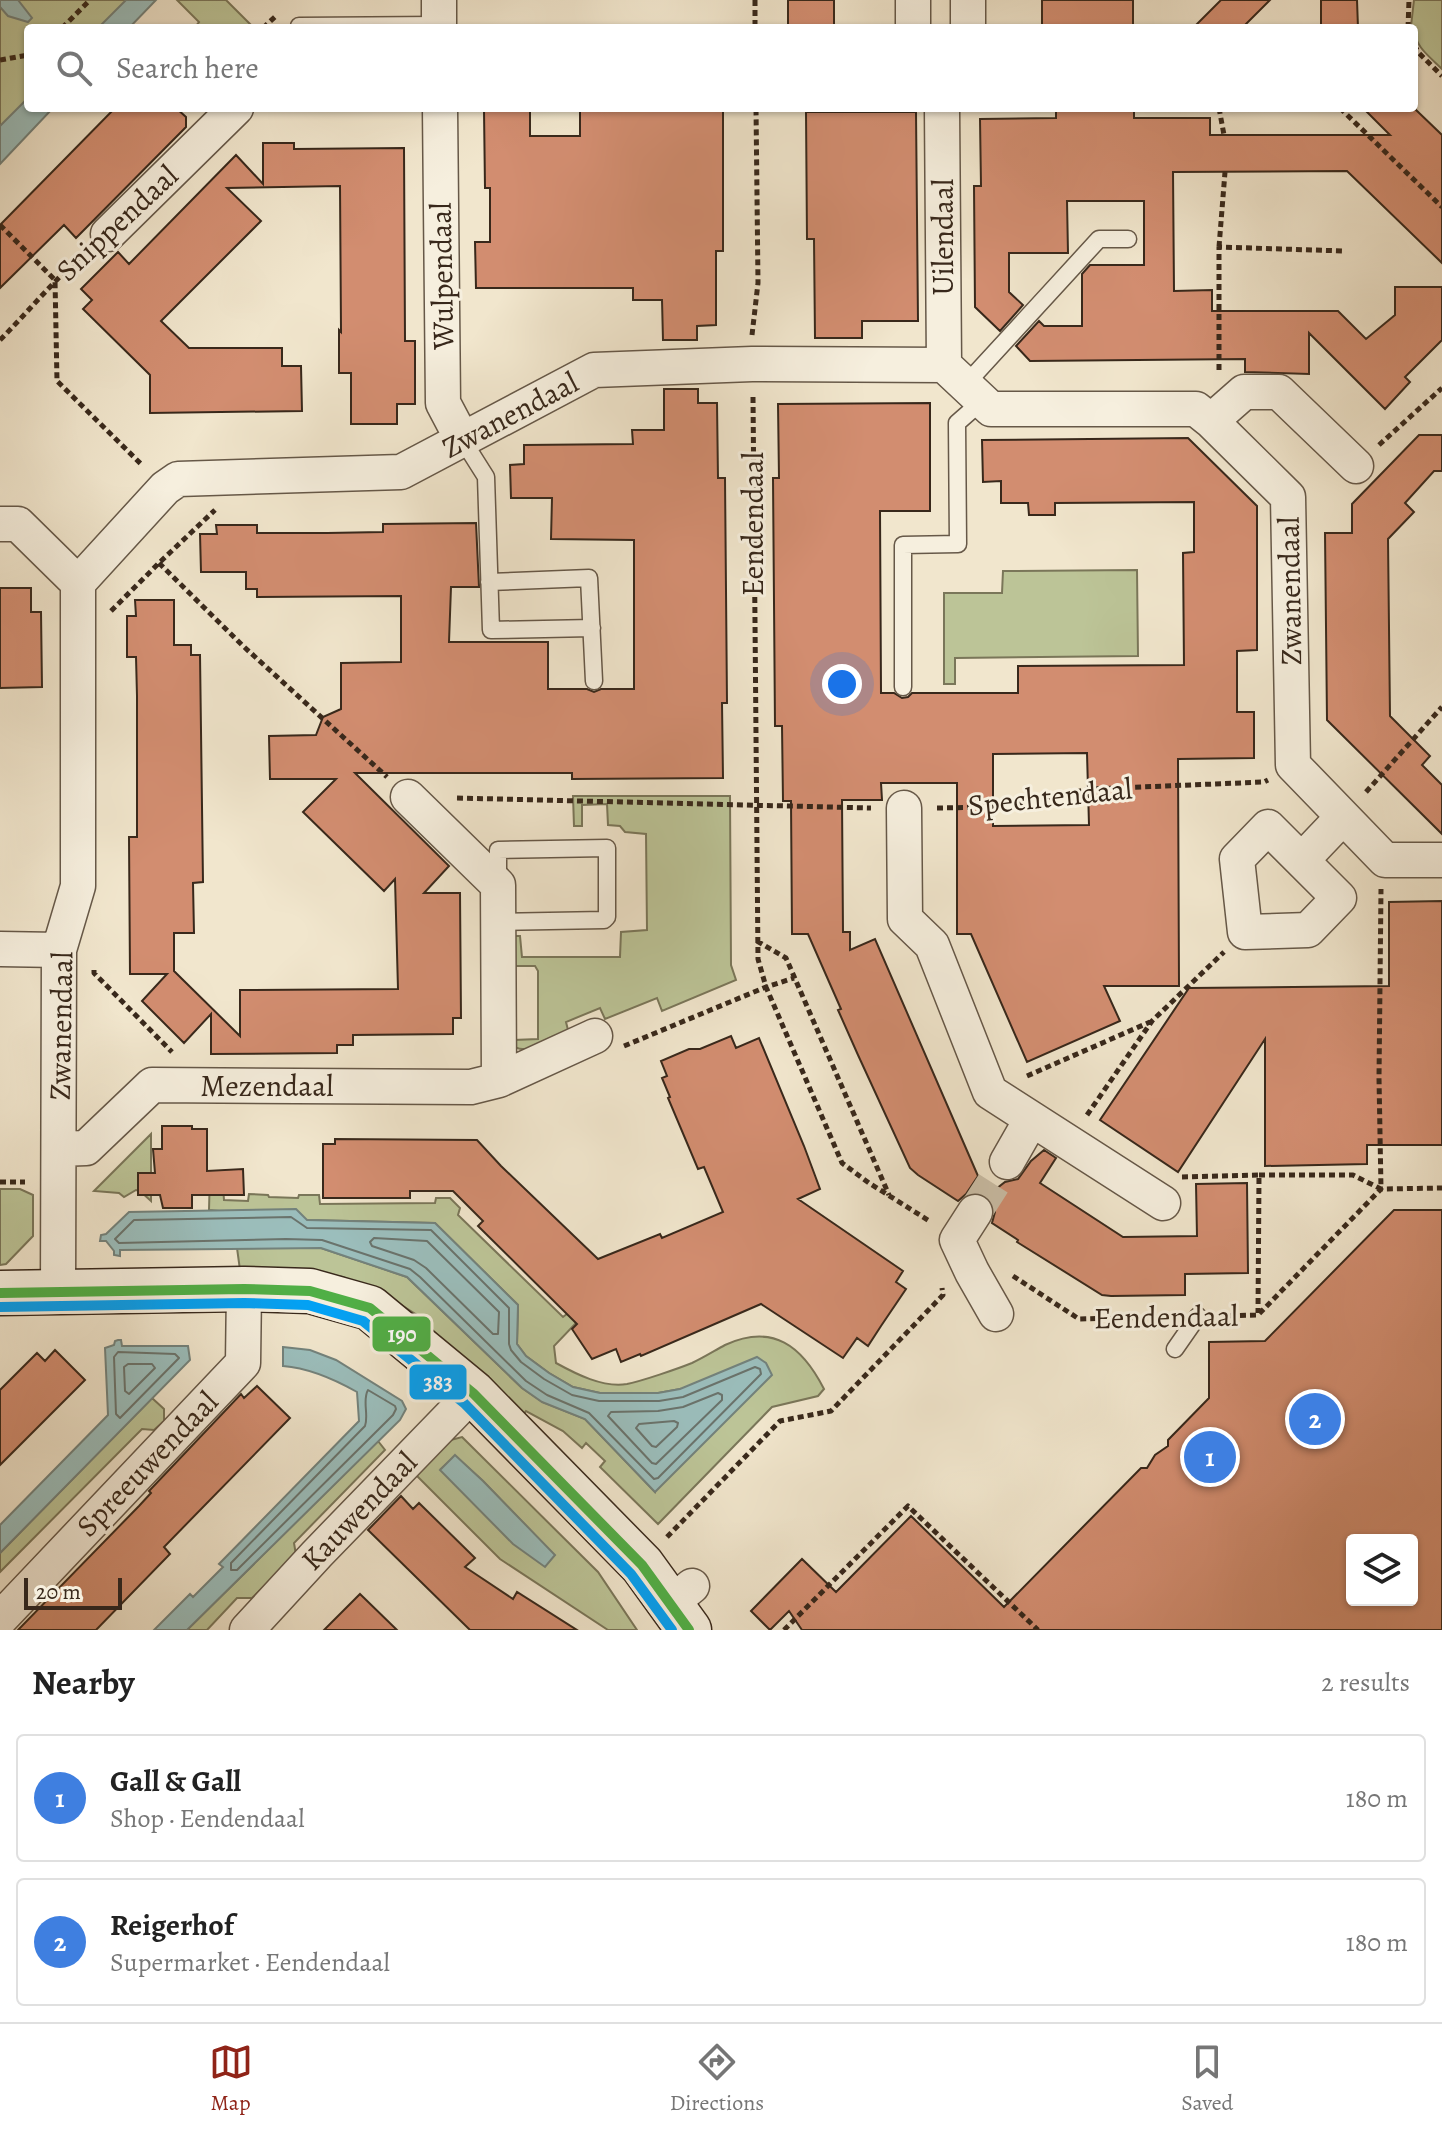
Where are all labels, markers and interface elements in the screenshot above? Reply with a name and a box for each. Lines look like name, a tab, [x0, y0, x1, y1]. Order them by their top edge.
search box	[24, 24, 1418, 112]
icon: search	[52, 46, 96, 90]
text: Search here	[116, 48, 259, 88]
street label: Snippendaal	[47, 156, 187, 290]
street label: Uilendaal	[923, 179, 963, 295]
street label: Wulpendaal	[421, 202, 463, 351]
street label: Zwanendaal	[435, 362, 585, 468]
street label: Eendendaal	[733, 452, 773, 596]
street label: Zwanendaal	[1269, 516, 1311, 666]
your location	[822, 664, 862, 704]
street label: Spechtendaal	[966, 768, 1134, 826]
street label: Zwanendaal	[40, 951, 82, 1101]
street label: Mezendaal	[200, 1066, 334, 1106]
street label: Eendendaal	[1094, 1296, 1238, 1338]
line badge: 190	[371, 1315, 432, 1353]
text: 190	[387, 1320, 417, 1350]
line badge: 383	[408, 1363, 468, 1401]
text: 383	[423, 1368, 453, 1398]
street label: Spreeuwendaal	[67, 1382, 227, 1546]
pin: 2	[1289, 1389, 1341, 1449]
pin: 1	[1184, 1427, 1236, 1487]
street label: Kauwendaal	[292, 1443, 426, 1579]
map controls	[1346, 1534, 1418, 1606]
button: layers	[1346, 1534, 1418, 1606]
scale bar	[24, 1574, 122, 1610]
text: 20 m	[36, 1577, 81, 1607]
text: Nearby	[32, 1659, 135, 1706]
text: 2 results	[1321, 1665, 1410, 1700]
text: Gall & Gall	[110, 1761, 241, 1801]
text: 1	[55, 1781, 65, 1816]
text: 180 m	[1346, 1781, 1408, 1816]
text: Shop · Eendendaal	[110, 1801, 305, 1836]
text: Reigerhof	[110, 1905, 234, 1945]
text: 2	[54, 1925, 66, 1960]
text: 180 m	[1346, 1925, 1408, 1960]
text: Supermarket · Eendendaal	[110, 1945, 390, 1980]
tab: Map	[209, 2040, 253, 2118]
tab: Directions	[670, 2040, 764, 2118]
tab: Saved	[1181, 2040, 1233, 2118]

